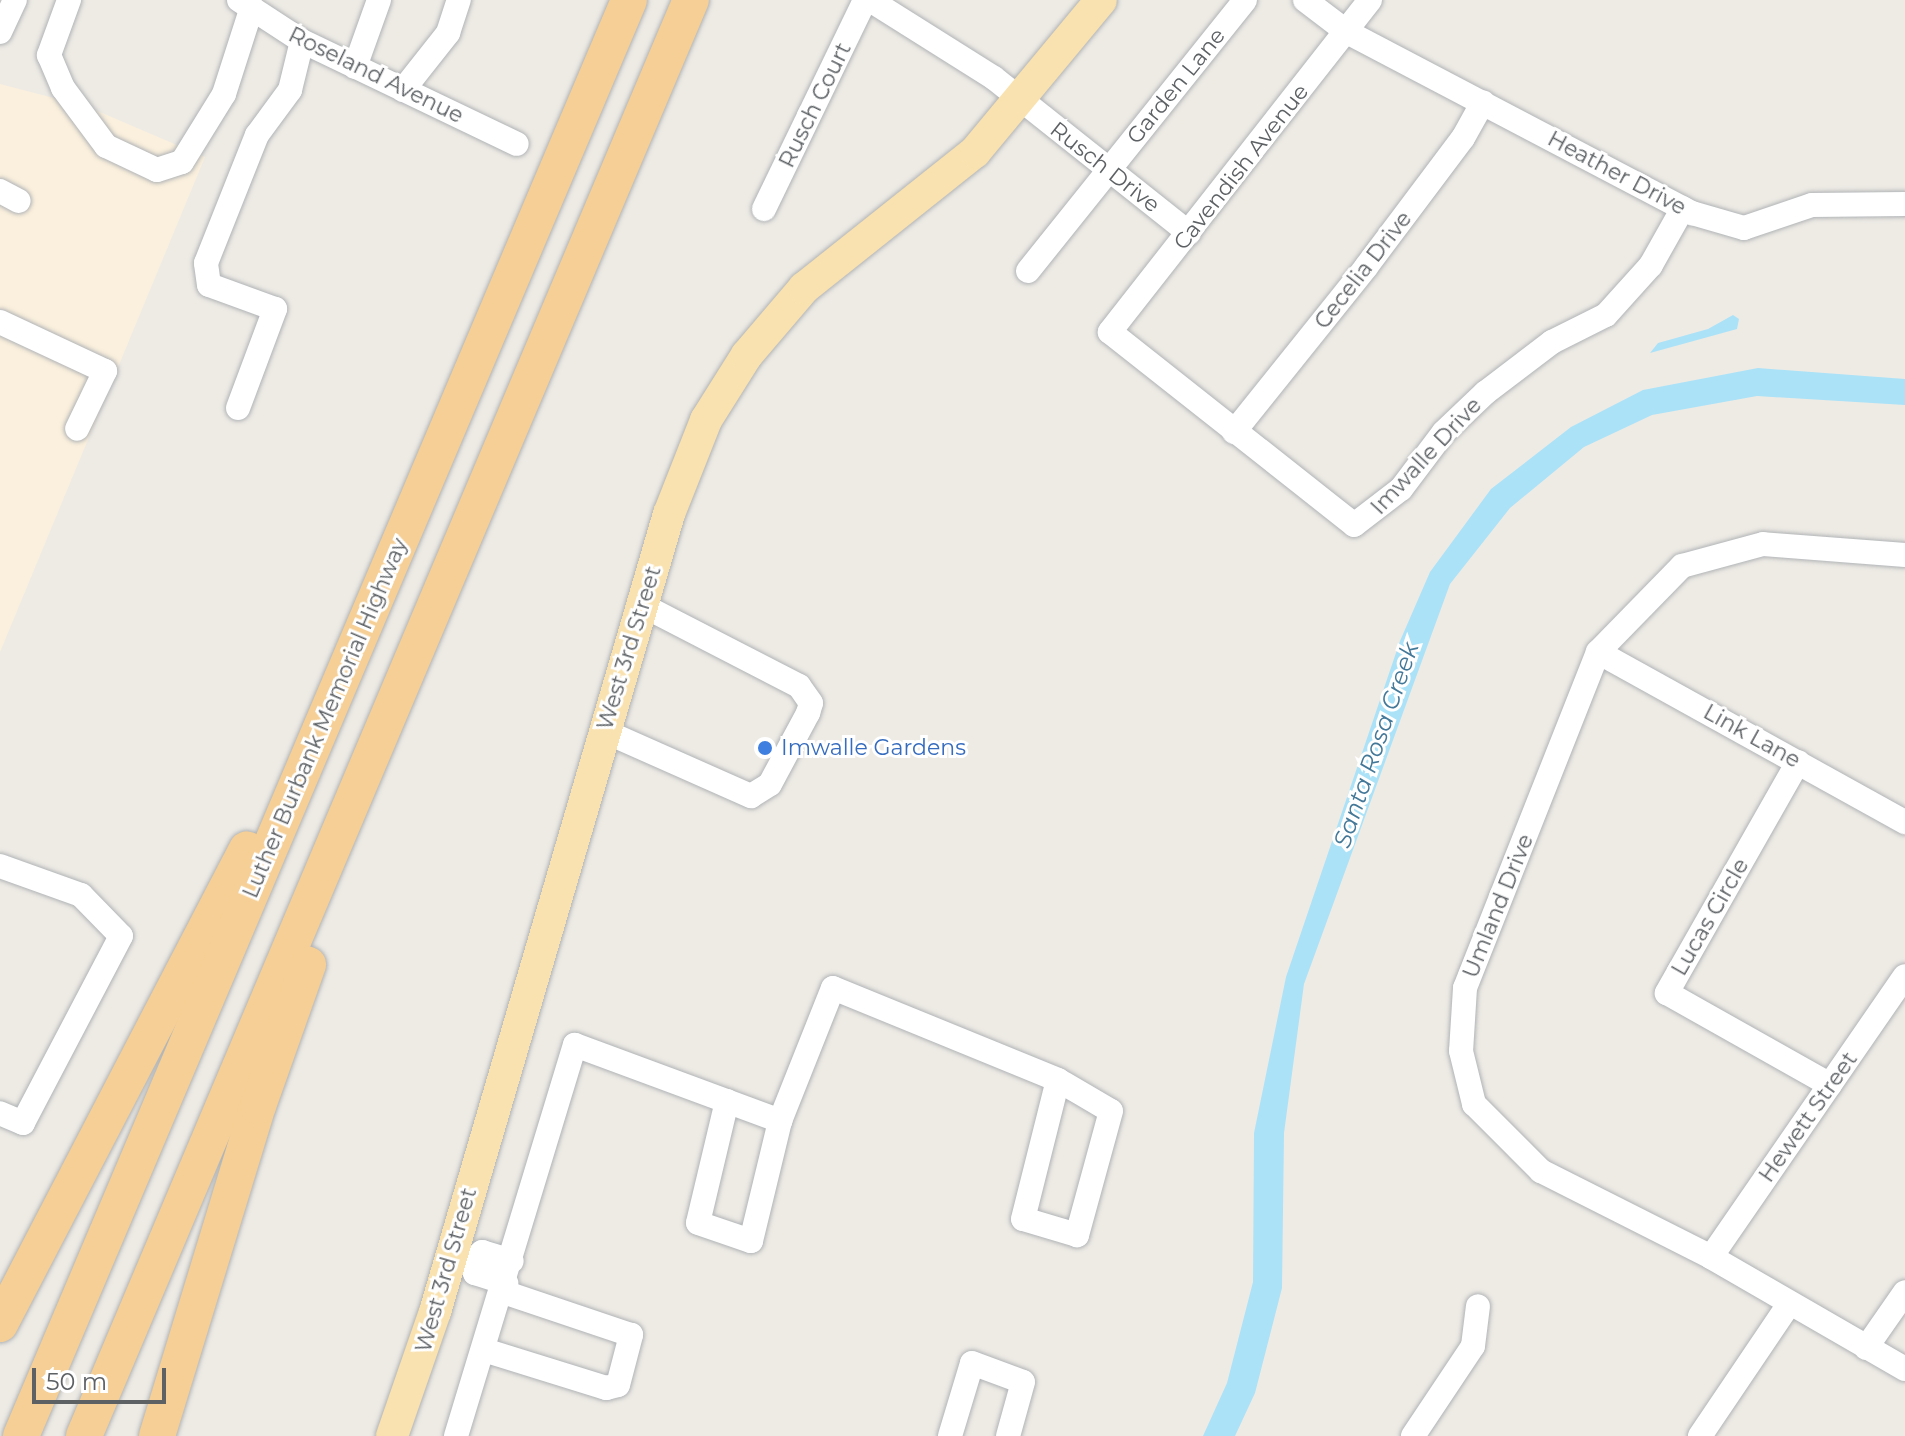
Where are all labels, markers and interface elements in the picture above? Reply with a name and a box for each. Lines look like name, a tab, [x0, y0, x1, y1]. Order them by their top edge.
street label: Roseland Avenue	[284, 21, 468, 129]
street label: Garden Lane	[1121, 23, 1231, 149]
street label: Rusch Court	[773, 38, 857, 172]
street label: Cavendish Avenue	[1168, 79, 1314, 255]
street label: Rusch Drive	[1045, 116, 1165, 218]
street label: Heather Drive	[1543, 125, 1691, 221]
street label: Cecelia Drive	[1309, 206, 1417, 334]
street label: Imwalle Drive	[1365, 392, 1487, 520]
street label: Luther Burbank Memorial Highway	[237, 534, 413, 902]
street label: West 3rd Street	[592, 563, 666, 733]
water label: Santa Rosa Creek	[1327, 638, 1425, 852]
street label: Link Lane	[1699, 699, 1805, 773]
place label: Imwalle Gardens	[781, 735, 966, 761]
marker: Imwalle Gardens	[756, 739, 774, 757]
street label: Umland Drive	[1457, 830, 1539, 982]
street label: Lucas Circle	[1666, 854, 1754, 980]
street label: Hewett Street	[1753, 1047, 1863, 1187]
street label: West 3rd Street	[410, 1185, 482, 1355]
scale bar	[36, 1352, 170, 1402]
text: 50 m	[46, 1367, 107, 1396]

